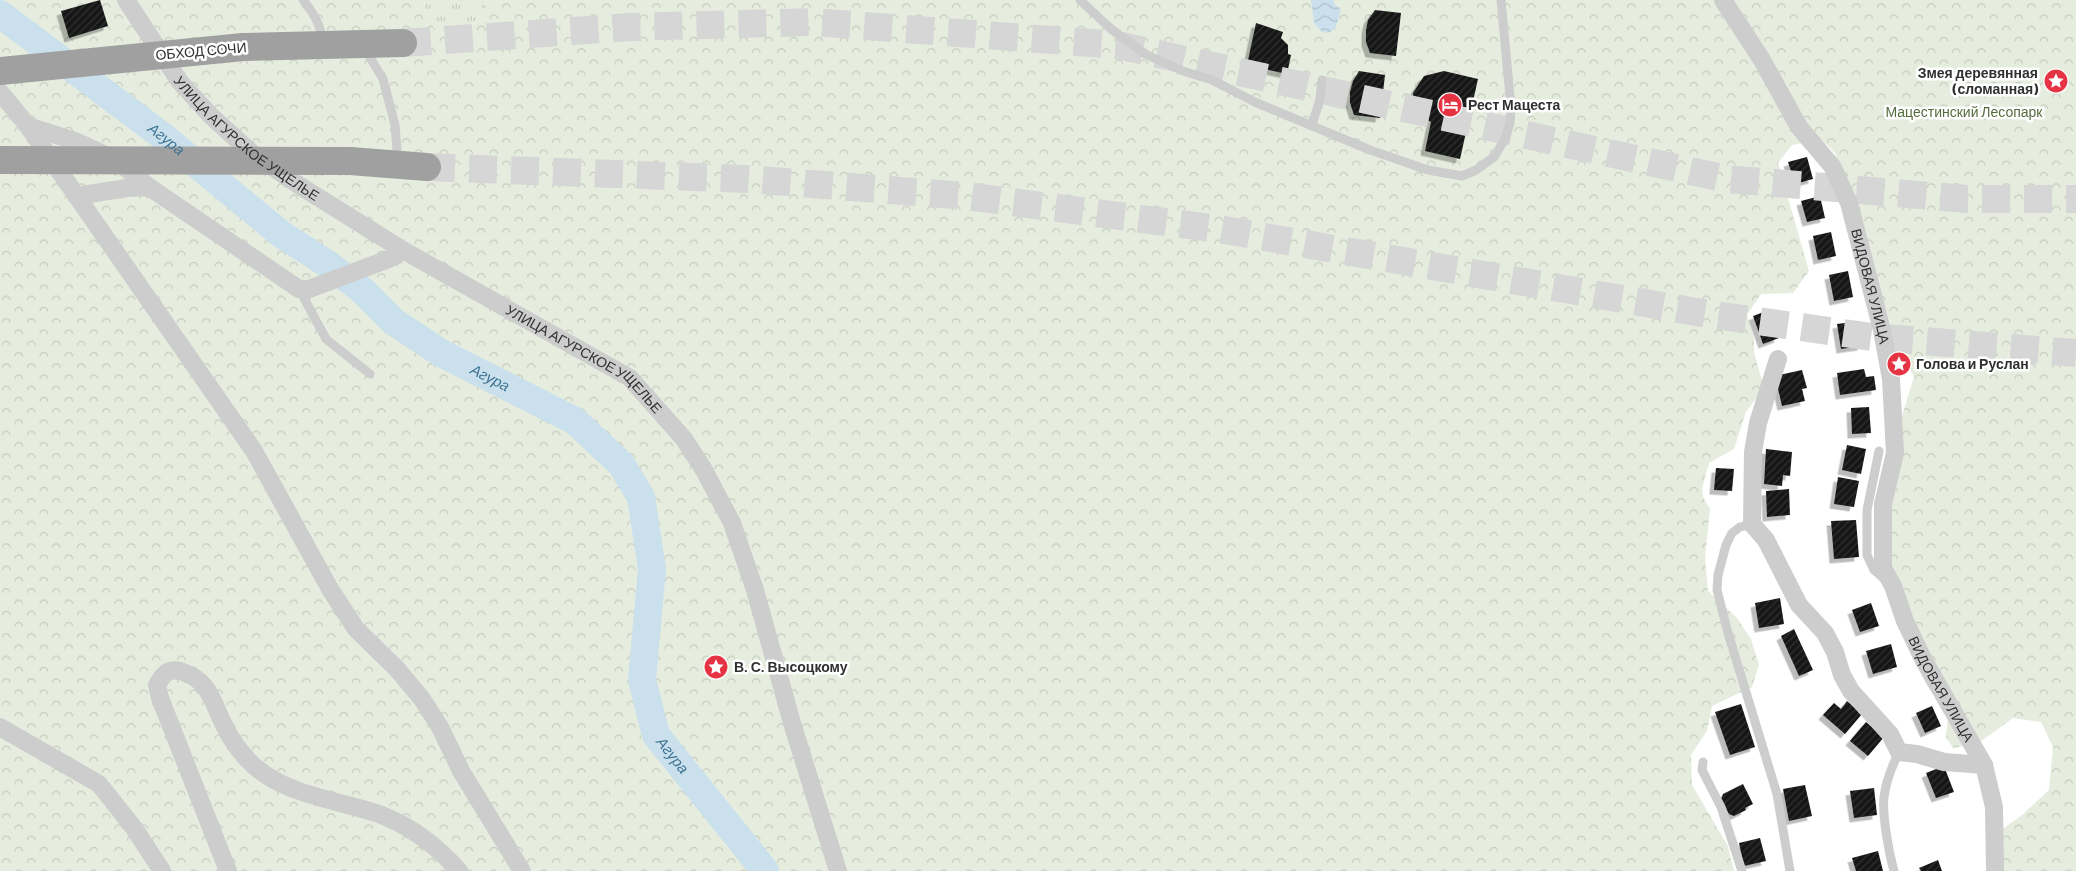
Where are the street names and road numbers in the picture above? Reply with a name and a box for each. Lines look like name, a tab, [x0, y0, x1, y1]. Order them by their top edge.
street label: ОБХОД СОЧИ	[155, 38, 247, 63]
street label: УЛИЦА АГУРСКОЕ УЩЕЛЬЕ	[171, 73, 323, 204]
street label: ВИДОВАЯ УЛИЦА	[1848, 227, 1894, 346]
street label: УЛИЦА АГУРСКОЕ УЩЕЛЬЕ	[503, 301, 666, 416]
street label: ВИДОВАЯ УЛИЦА	[1905, 633, 1978, 745]

